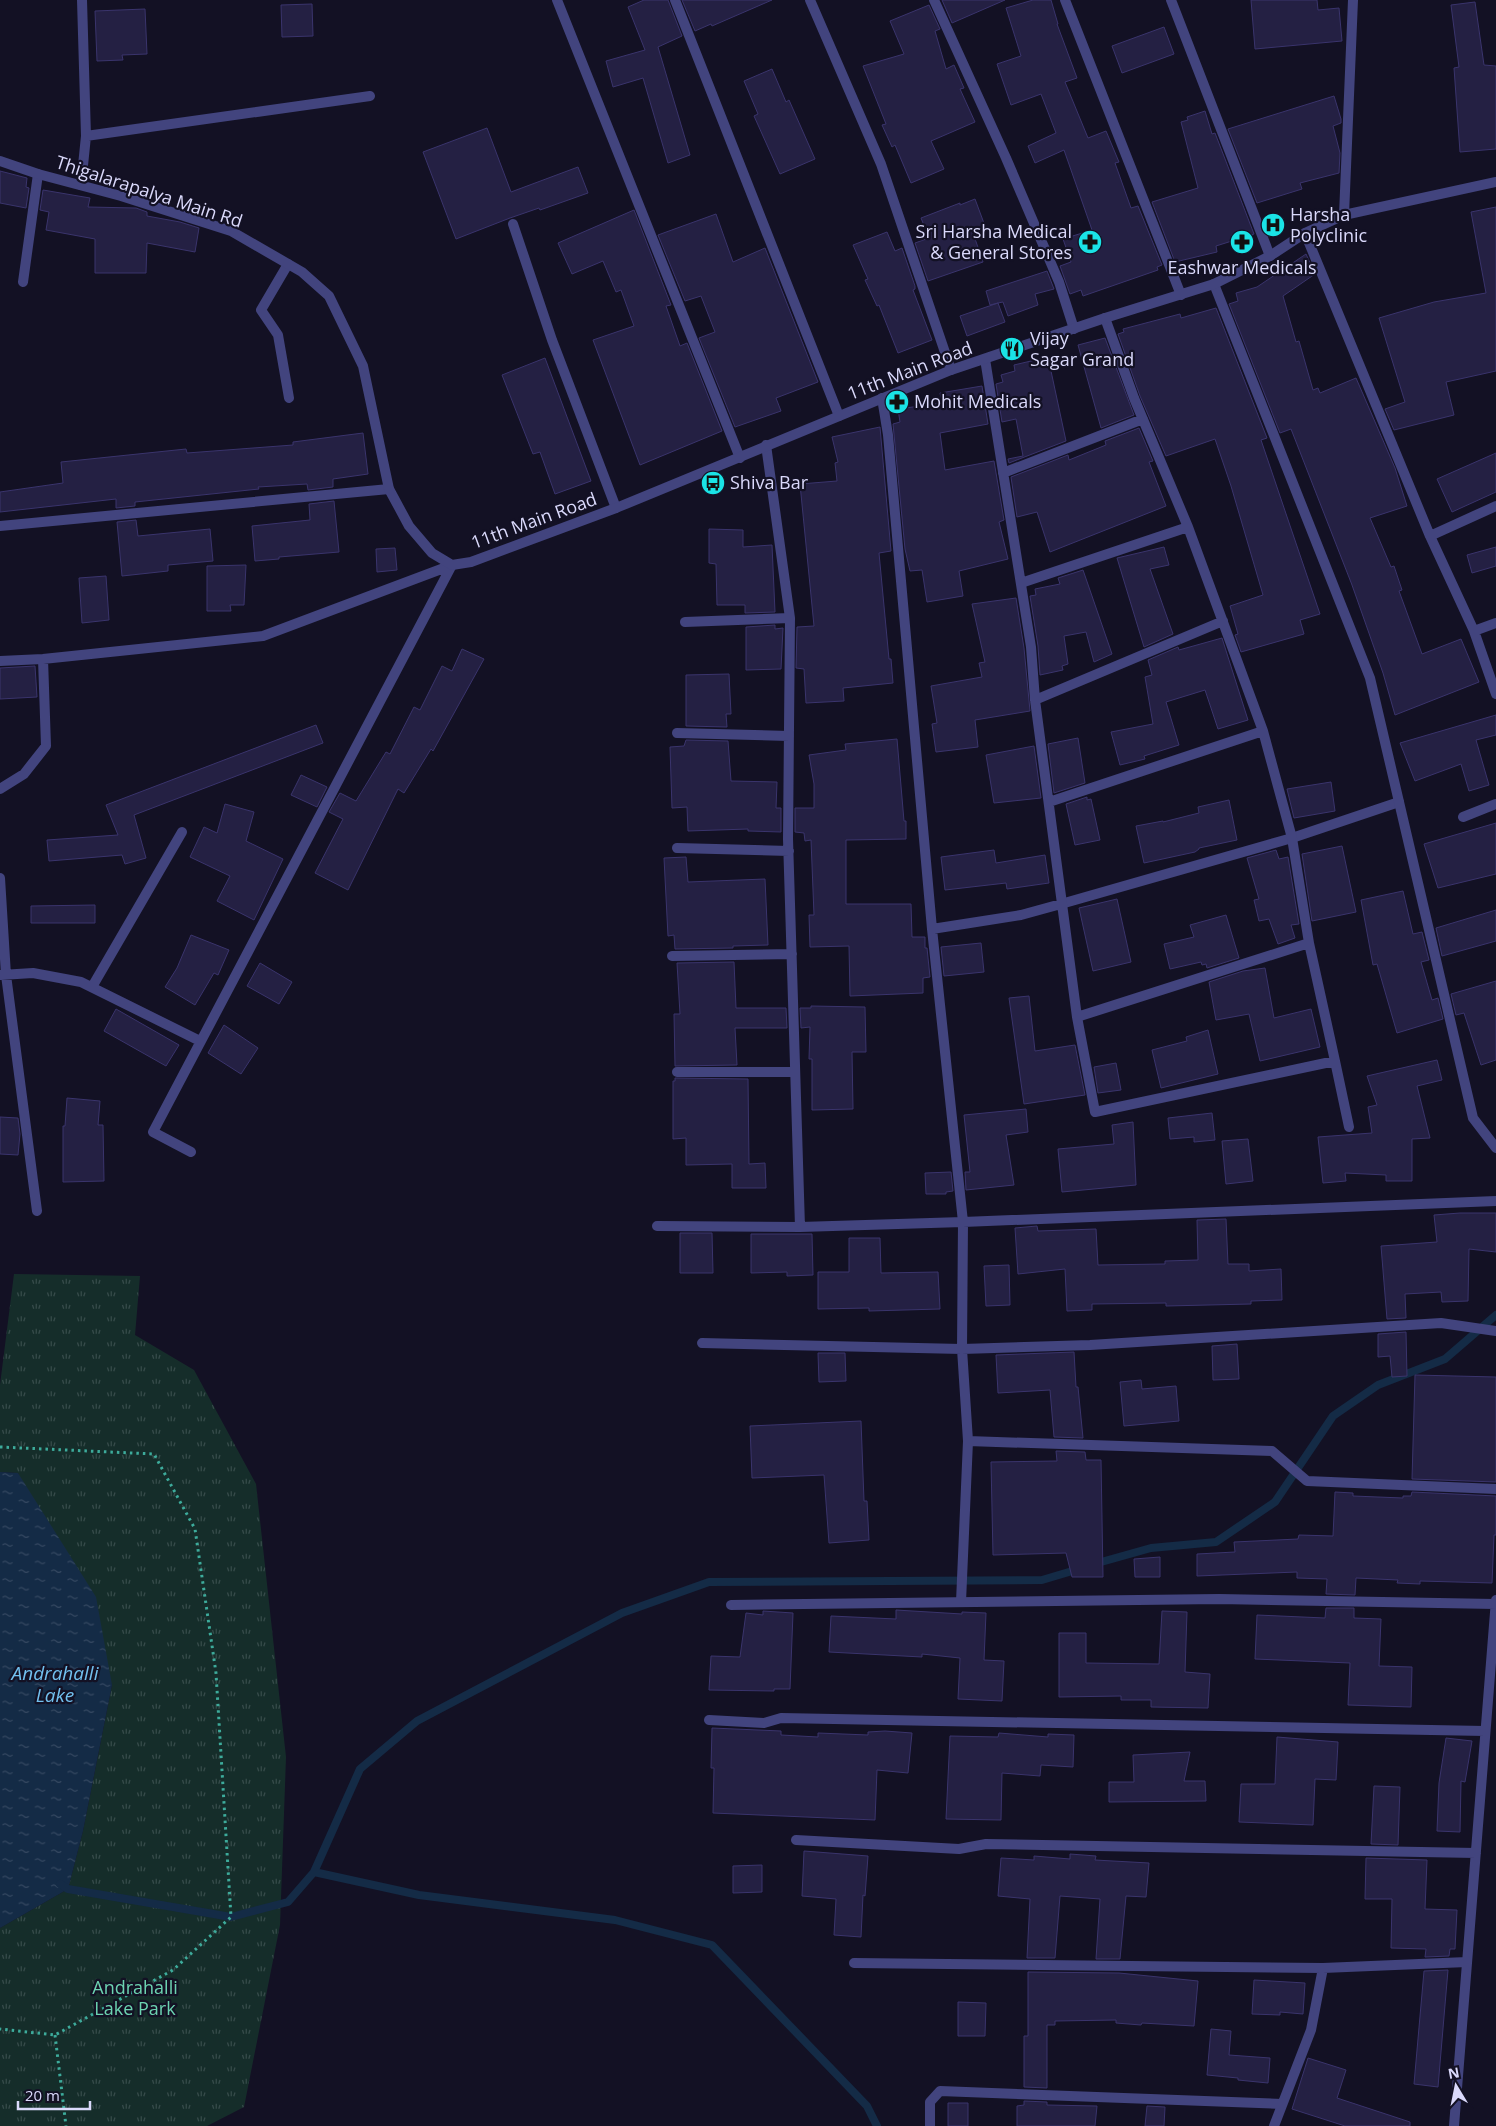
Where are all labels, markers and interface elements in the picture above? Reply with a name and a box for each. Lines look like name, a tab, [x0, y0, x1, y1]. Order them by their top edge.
street label: Thigalarapalya Main Rd	[53, 150, 246, 233]
place label: Harsha Polyclinic	[1290, 202, 1368, 247]
hospital icon: Harsha Polyclinic	[1260, 212, 1286, 238]
place label: Sri Harsha Medical & General Stores	[916, 219, 1072, 264]
pharmacy icon: Sri Harsha Medical & General Stores	[1077, 229, 1103, 255]
pharmacy icon: Eashwar Medicals	[1229, 229, 1255, 255]
place label: Eashwar Medicals	[1167, 255, 1317, 279]
place label: Vijay Sagar Grand	[1030, 326, 1134, 371]
street label: 11th Main Road	[844, 335, 976, 405]
restaurant icon: Vijay Sagar Grand	[999, 336, 1025, 362]
pharmacy icon: Mohit Medicals	[884, 389, 910, 415]
place label: Mohit Medicals	[914, 389, 1041, 413]
bus stop icon: Shiva Bar	[700, 470, 726, 496]
place label: Shiva Bar	[730, 470, 809, 494]
street label: 11th Main Road	[467, 486, 600, 554]
water label: Andrahalli Lake	[10, 1660, 100, 1708]
park label: Andrahalli Lake Park	[92, 1975, 178, 2020]
north arrow	[1431, 2061, 1481, 2111]
text: N	[1446, 2062, 1461, 2083]
scale bar	[18, 2078, 90, 2110]
text: 20 m	[25, 2085, 60, 2105]

